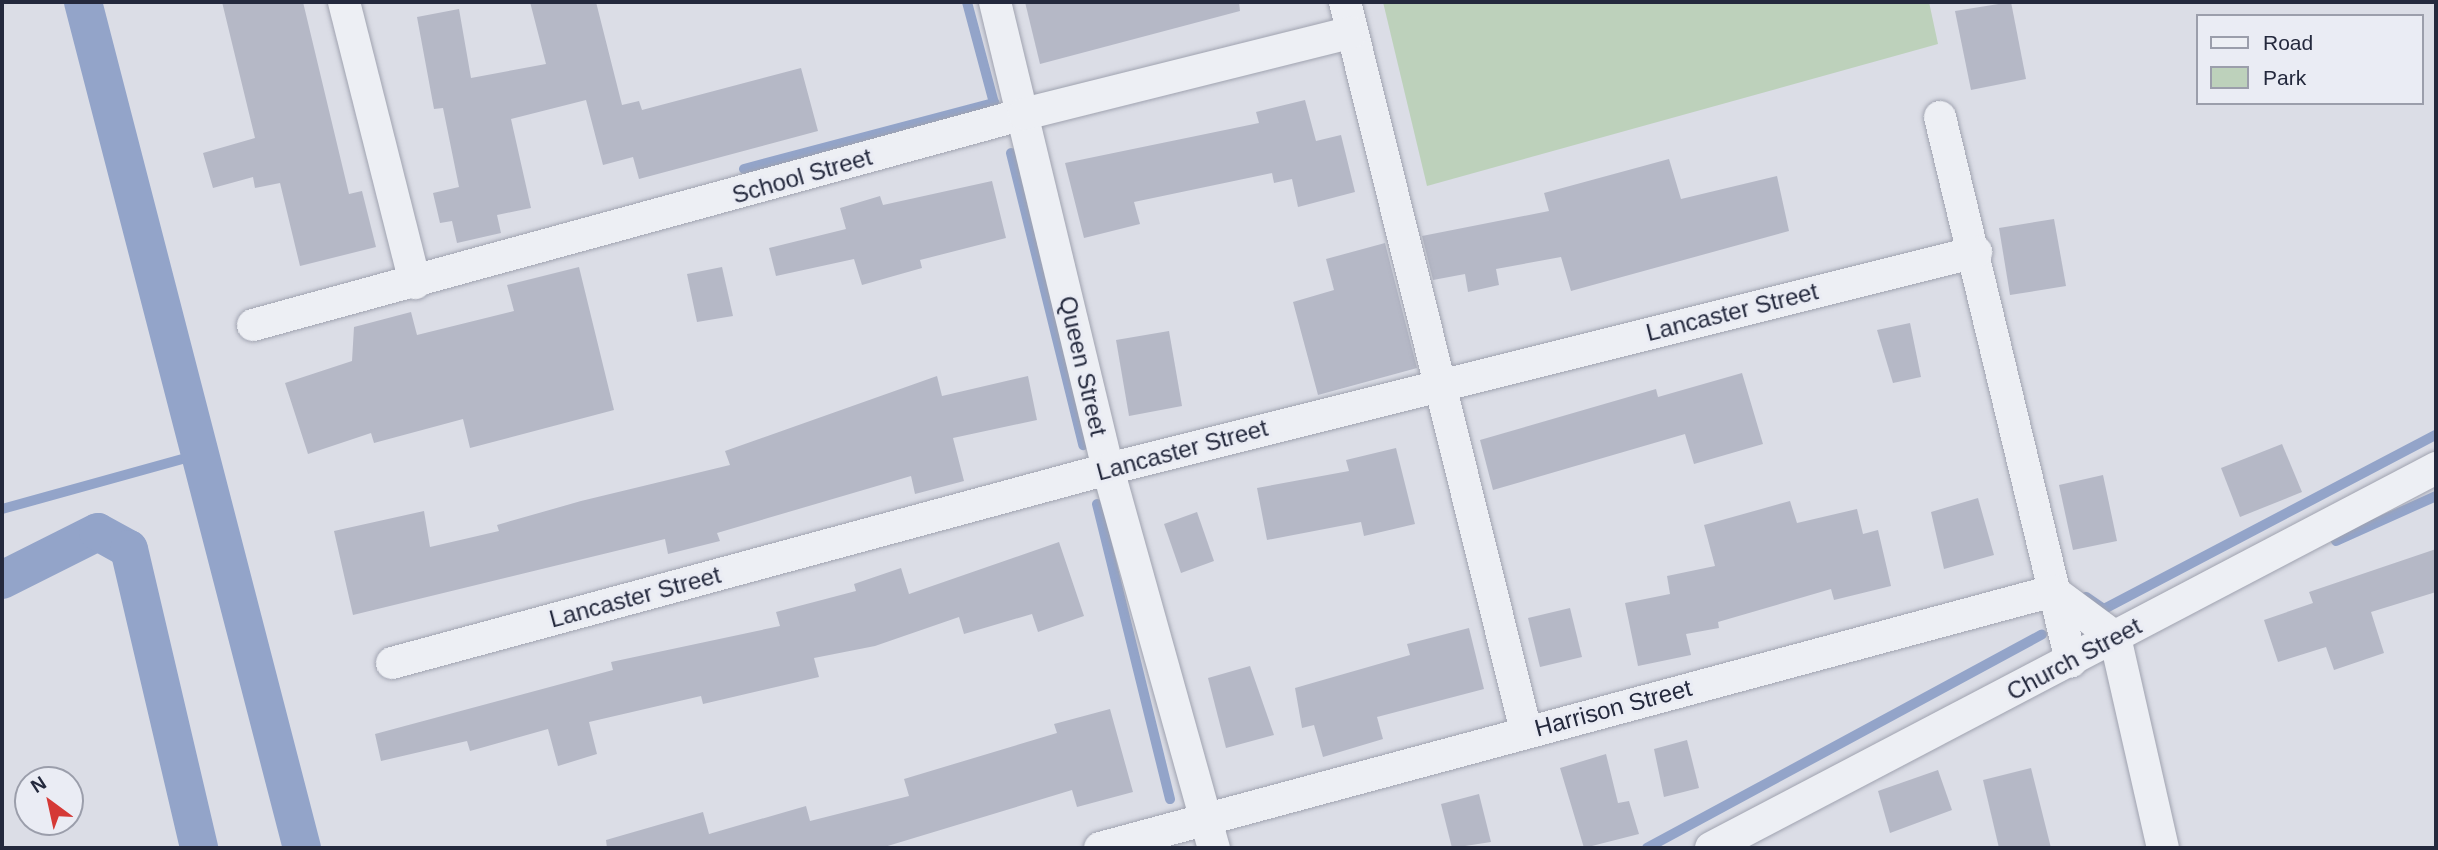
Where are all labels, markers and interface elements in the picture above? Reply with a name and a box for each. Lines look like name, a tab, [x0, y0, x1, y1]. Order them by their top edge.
legend	[2196, 14, 2424, 105]
text: Road	[2263, 31, 2313, 54]
text: Park	[2263, 66, 2306, 89]
street label: School Street	[729, 142, 875, 210]
street label: Lancaster Street	[1643, 277, 1821, 347]
street label: Queen Street	[1053, 293, 1113, 439]
street label: Lancaster Street	[1093, 413, 1271, 487]
street label: Lancaster Street	[546, 560, 724, 634]
street label: Church Street	[2002, 612, 2146, 706]
street label: Harrison Street	[1531, 673, 1695, 743]
north arrow	[14, 766, 84, 836]
text: N	[27, 772, 50, 797]

